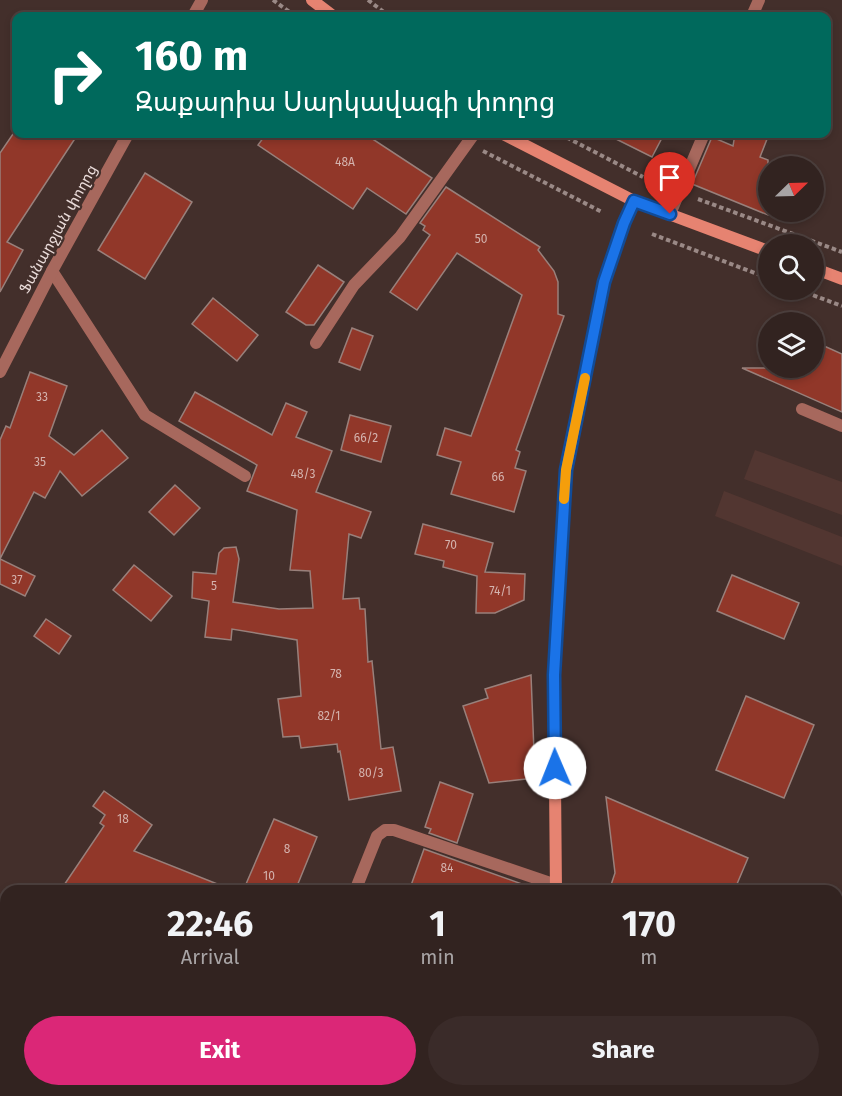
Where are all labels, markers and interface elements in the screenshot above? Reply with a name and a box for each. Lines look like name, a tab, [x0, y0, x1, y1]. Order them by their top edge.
text: 160 m	[135, 31, 248, 81]
icon: right	[36, 36, 114, 114]
text: Զաքարիա Սարկավագի փողոց	[135, 86, 555, 118]
pin	[644, 152, 695, 214]
house number: 48A	[335, 155, 355, 169]
north arrow	[758, 156, 824, 222]
map controls	[758, 156, 824, 378]
icon: arrive	[653, 161, 686, 194]
street label: Ֆանարջյան փողոց	[15, 162, 101, 296]
house number: 50	[475, 232, 488, 246]
button: search	[758, 234, 824, 300]
button: layers	[758, 312, 824, 378]
house number: 33	[36, 390, 48, 404]
house number: 66/2	[354, 431, 378, 445]
house number: 35	[34, 455, 46, 469]
house number: 48/3	[291, 467, 315, 481]
house number: 66	[492, 470, 504, 484]
house number: 70	[445, 538, 457, 552]
house number: 37	[11, 573, 23, 587]
house number: 5	[211, 579, 217, 593]
house number: 74/1	[489, 584, 511, 598]
house number: 78	[330, 667, 342, 681]
house number: 82/1	[317, 709, 341, 723]
position arrow	[523, 736, 587, 800]
house number: 80/3	[358, 766, 384, 780]
house number: 18	[117, 812, 129, 826]
house number: 8	[284, 842, 291, 856]
house number: 84	[441, 861, 454, 875]
house number: 10	[263, 869, 275, 883]
text: 22:46	[167, 902, 253, 946]
text: 1	[429, 902, 446, 946]
text: 170	[622, 902, 676, 946]
text: Arrival	[181, 945, 239, 969]
text: min	[420, 945, 455, 969]
text: m	[640, 945, 657, 969]
button: Exit	[24, 1016, 416, 1085]
button: Share	[428, 1016, 819, 1085]

